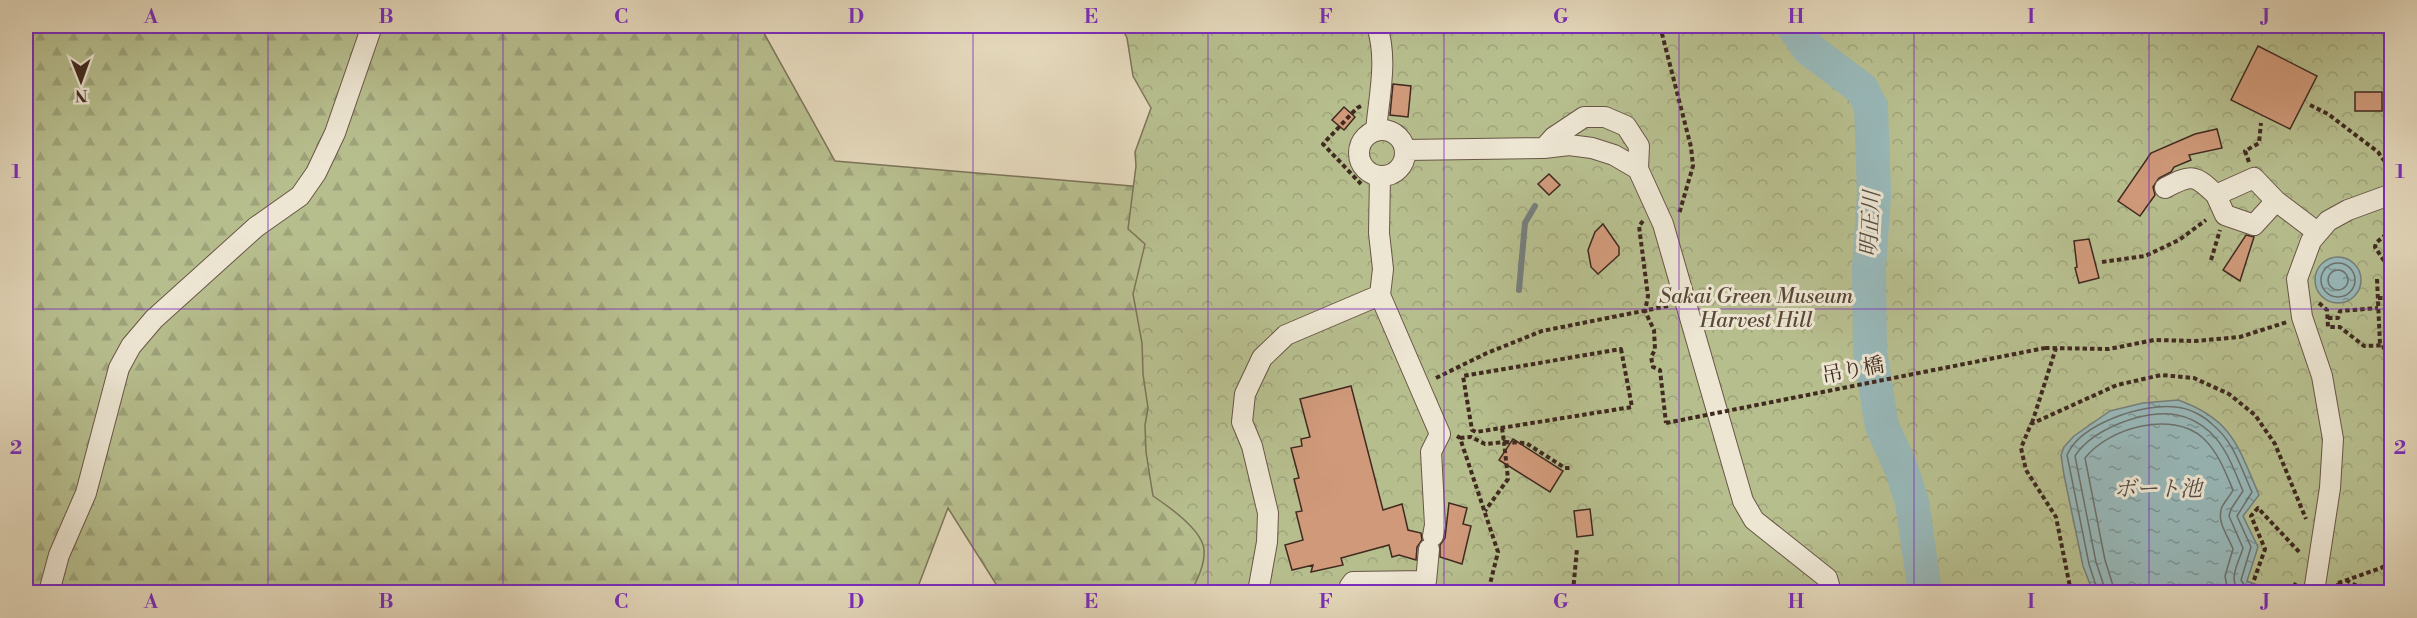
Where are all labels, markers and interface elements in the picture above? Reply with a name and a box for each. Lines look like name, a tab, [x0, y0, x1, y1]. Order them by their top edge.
text: A	[143, 5, 159, 30]
text: B	[378, 5, 394, 30]
text: C	[614, 5, 628, 30]
text: D	[848, 5, 864, 30]
text: E	[1084, 5, 1098, 30]
text: F	[1319, 5, 1333, 30]
text: G	[1553, 5, 1569, 30]
text: H	[1788, 5, 1805, 30]
text: I	[2027, 5, 2035, 30]
text: J	[2259, 5, 2270, 30]
north arrow	[51, 51, 111, 111]
text: N	[74, 85, 88, 105]
text: 1	[11, 160, 21, 185]
text: 1	[2395, 160, 2405, 185]
water label: 明正川	[1856, 188, 1886, 258]
park label: Sakai Green Museum Harvest Hill	[1659, 284, 1854, 334]
street label: 吊り橋	[1820, 352, 1886, 390]
text: 2	[10, 436, 22, 461]
text: 2	[2394, 436, 2406, 461]
water label: ボート池	[2114, 476, 2205, 503]
text: A	[143, 590, 159, 615]
text: B	[378, 590, 394, 615]
text: C	[614, 590, 628, 615]
text: D	[848, 590, 864, 615]
text: E	[1084, 590, 1098, 615]
text: F	[1319, 590, 1333, 615]
text: G	[1553, 590, 1569, 615]
text: H	[1788, 590, 1805, 615]
text: I	[2027, 590, 2035, 615]
text: J	[2259, 590, 2270, 615]

